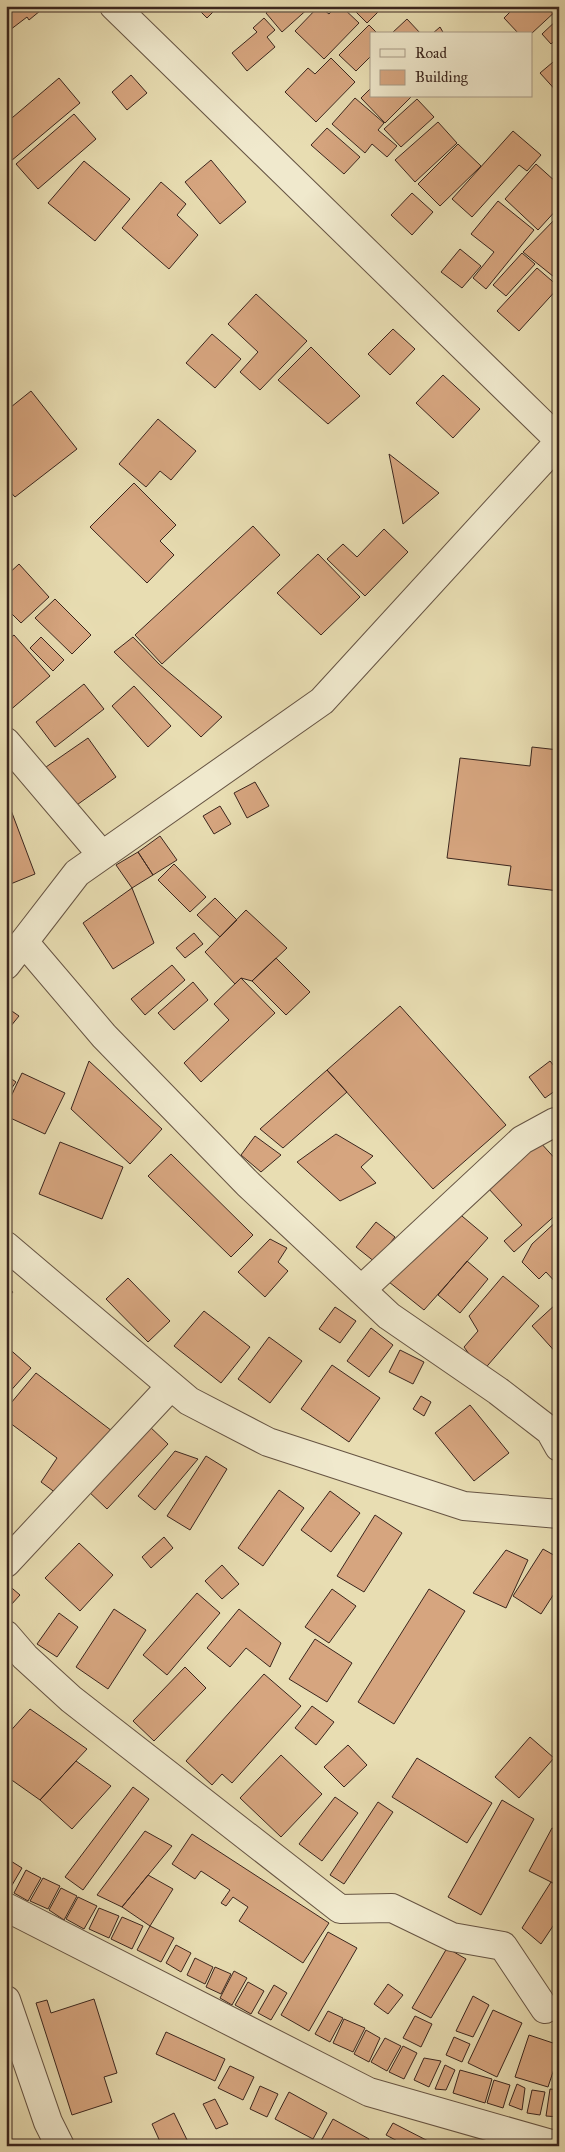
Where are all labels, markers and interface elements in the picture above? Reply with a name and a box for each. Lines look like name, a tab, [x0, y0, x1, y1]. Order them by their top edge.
legend	[370, 32, 532, 98]
text: Road	[415, 44, 447, 62]
text: Building	[415, 68, 469, 86]

